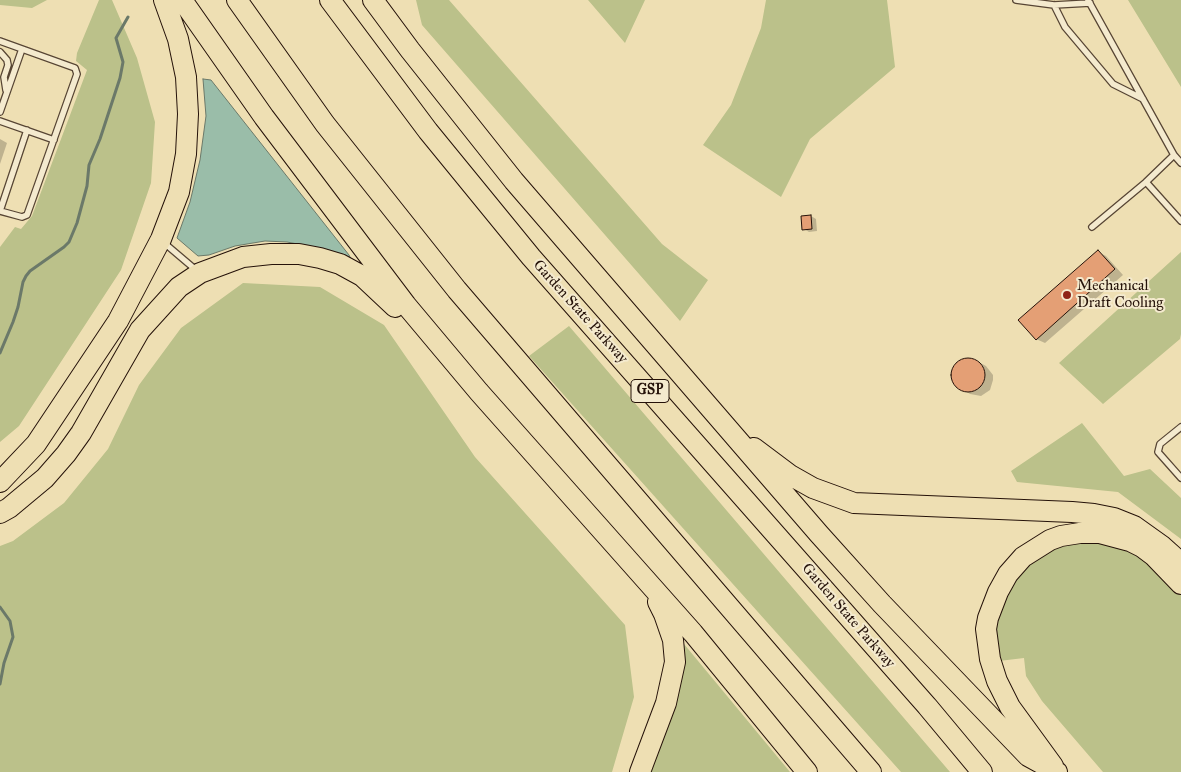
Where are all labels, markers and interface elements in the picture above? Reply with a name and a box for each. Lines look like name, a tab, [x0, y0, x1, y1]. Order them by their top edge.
street label: Garden State Parkway	[529, 257, 631, 367]
place label: Mechanical Draft Cooling	[1077, 277, 1163, 312]
marker: Mechanical Draft Cooling	[1061, 289, 1073, 301]
road number: GSP	[631, 380, 669, 402]
street label: Garden State Parkway	[798, 560, 898, 672]

